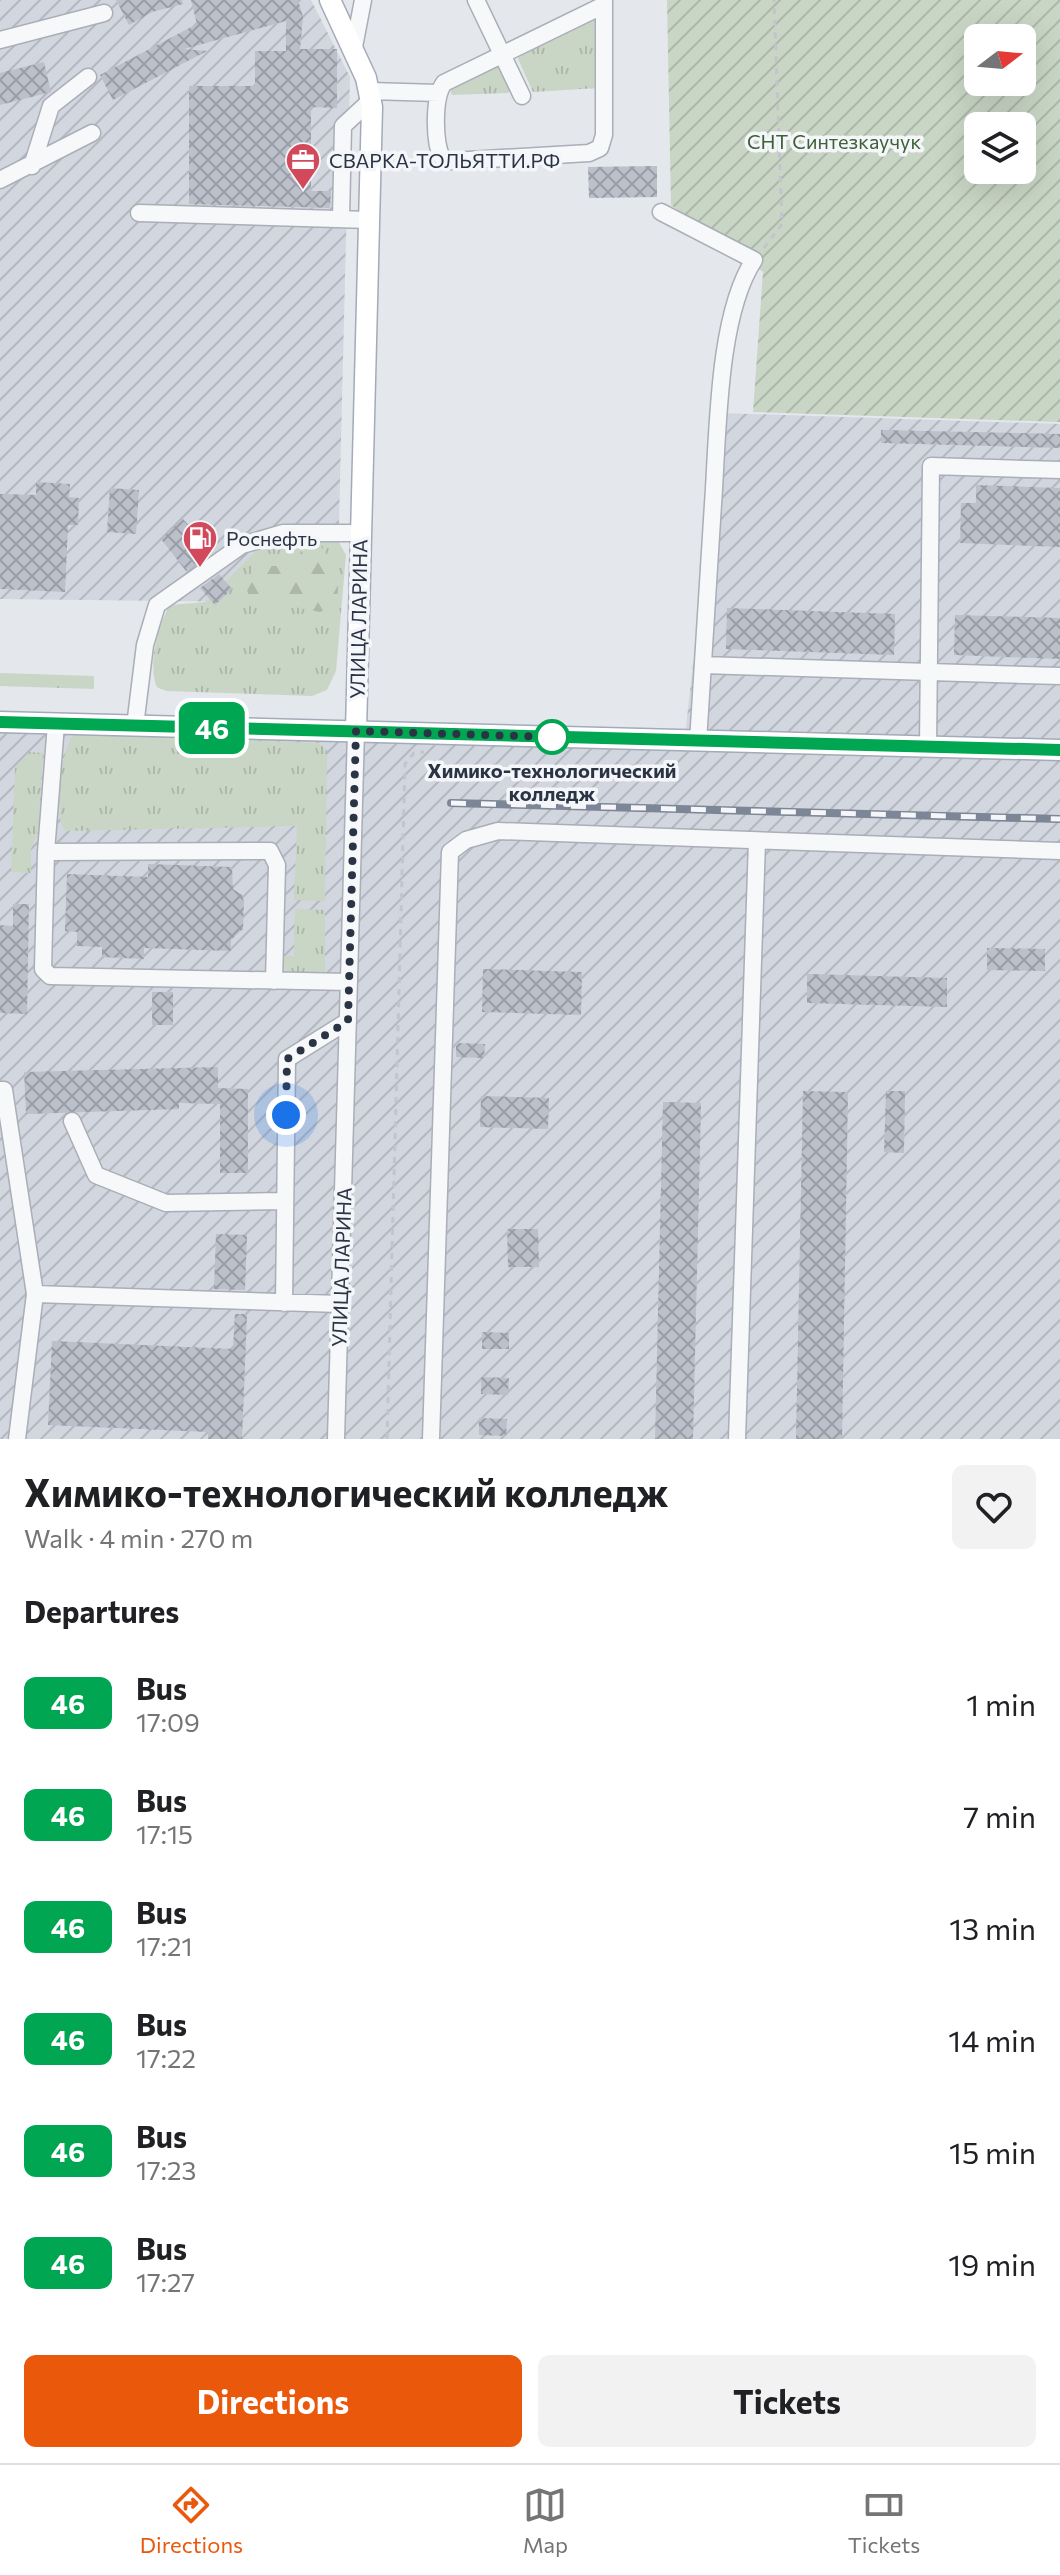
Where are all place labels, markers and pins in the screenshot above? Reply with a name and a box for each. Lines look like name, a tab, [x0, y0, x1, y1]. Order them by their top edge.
office icon: СВАРКА-ТОЛЬЯТТИ.РФ	[284, 141, 322, 191]
place label: СВАРКА-ТОЛЬЯТТИ.РФ	[329, 148, 560, 172]
fuel station icon: Роснефть	[181, 519, 219, 569]
place label: Роснефть	[226, 526, 317, 550]
marker: Химико-технологический колледж	[535, 720, 569, 754]
place label: Химико-технологический колледж	[428, 758, 676, 805]

